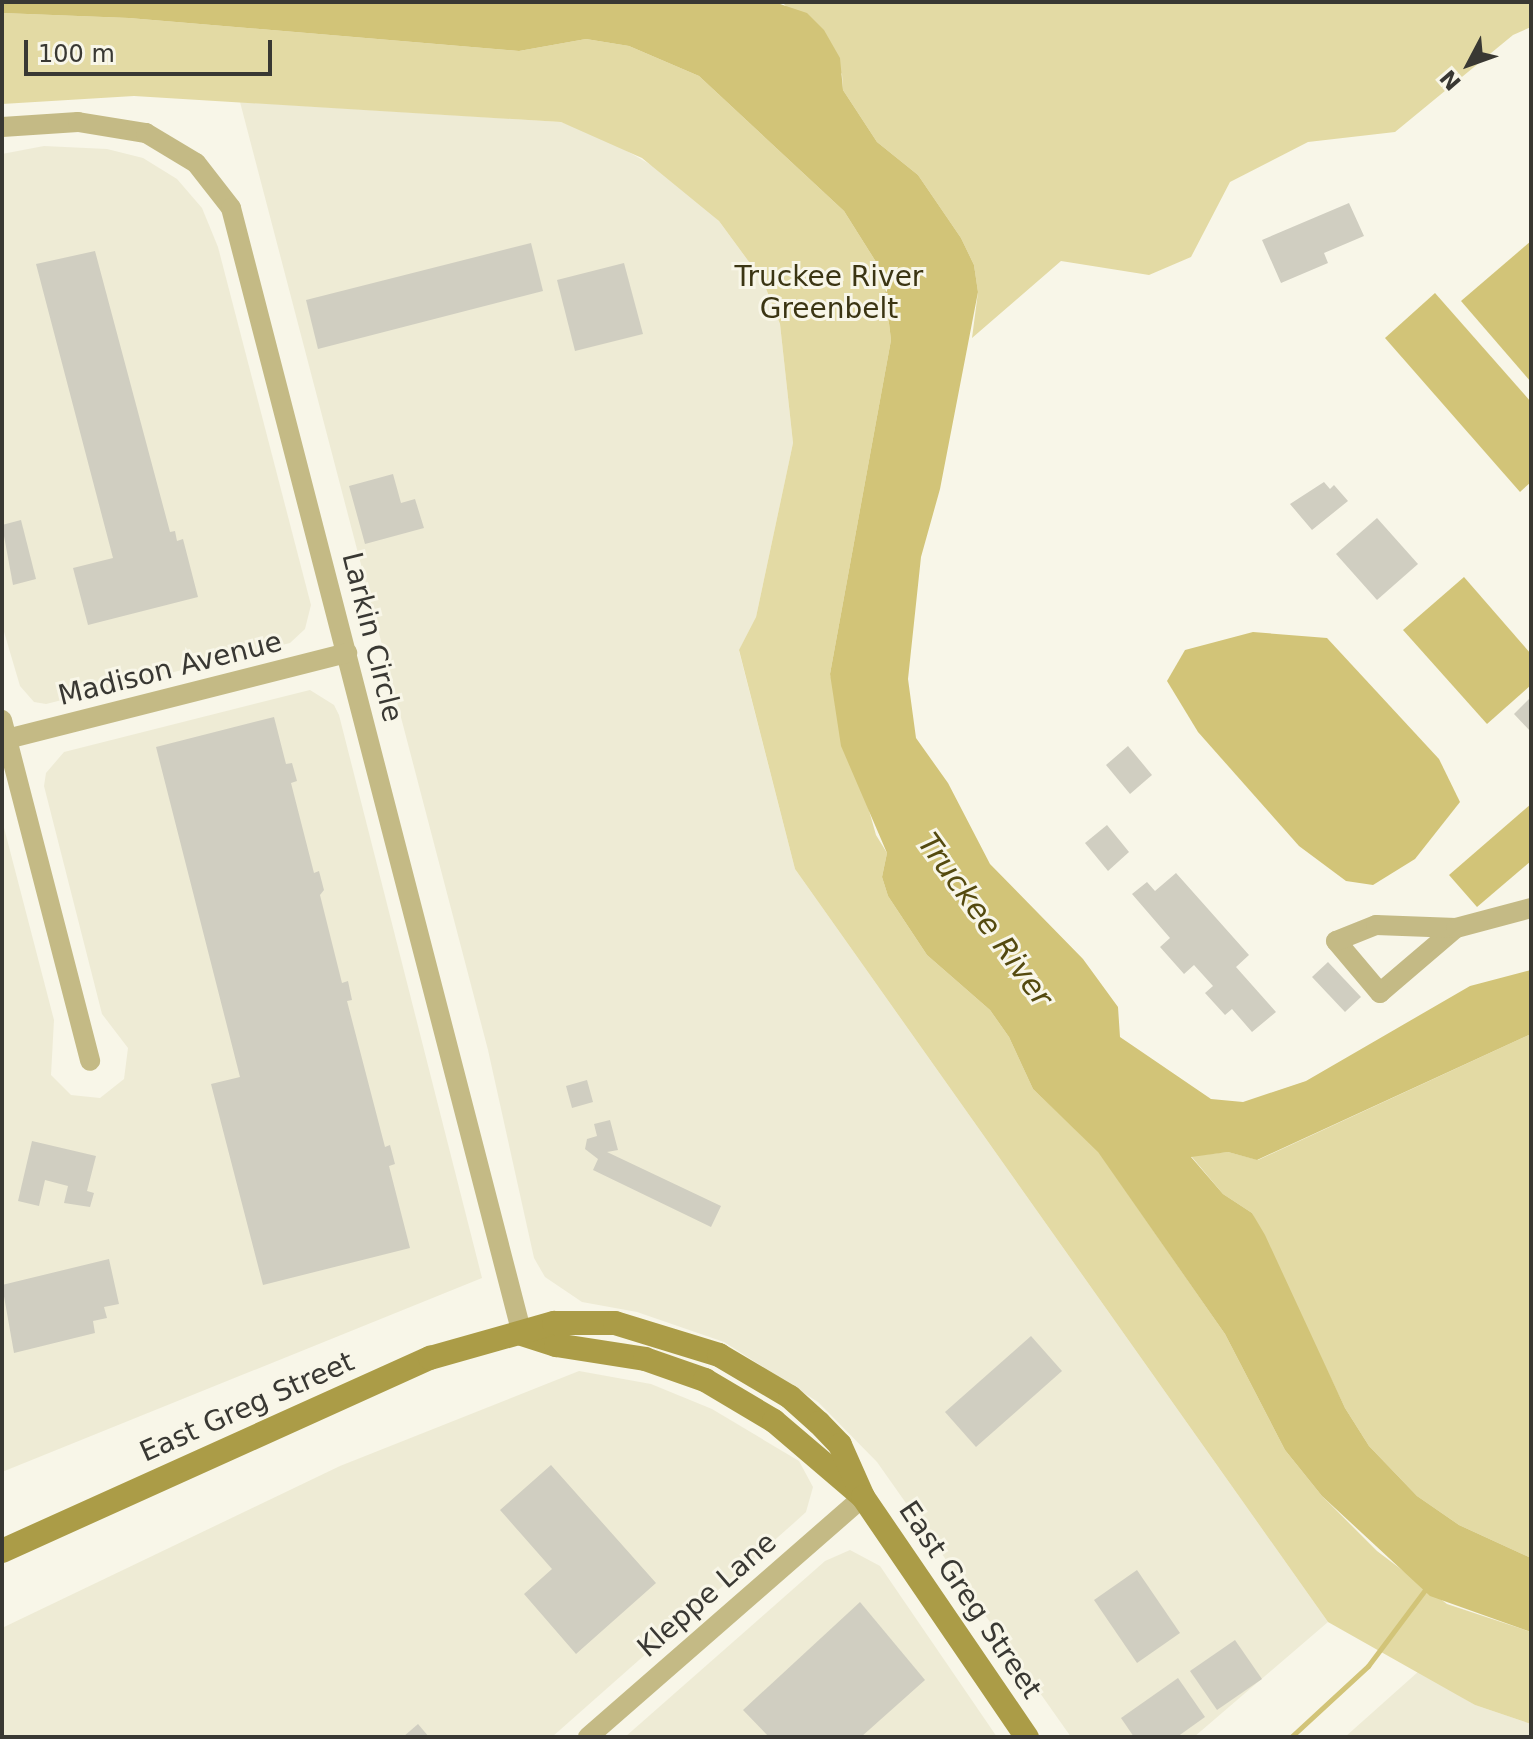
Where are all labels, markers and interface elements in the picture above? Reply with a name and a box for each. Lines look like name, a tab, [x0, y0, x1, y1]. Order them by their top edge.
scale bar	[28, 24, 276, 74]
north arrow	[1429, 24, 1509, 104]
text: 100 m	[38, 40, 115, 68]
text: N	[1435, 65, 1466, 95]
park label: Truckee River Greenbelt	[735, 260, 923, 326]
street label: Larkin Circle	[335, 549, 409, 725]
street label: Madison Avenue	[55, 625, 285, 713]
water label: Truckee River	[910, 826, 1060, 1014]
street label: East Greg Street	[135, 1345, 359, 1469]
street label: East Greg Street	[892, 1495, 1048, 1705]
street label: Kleppe Lane	[631, 1526, 783, 1664]

